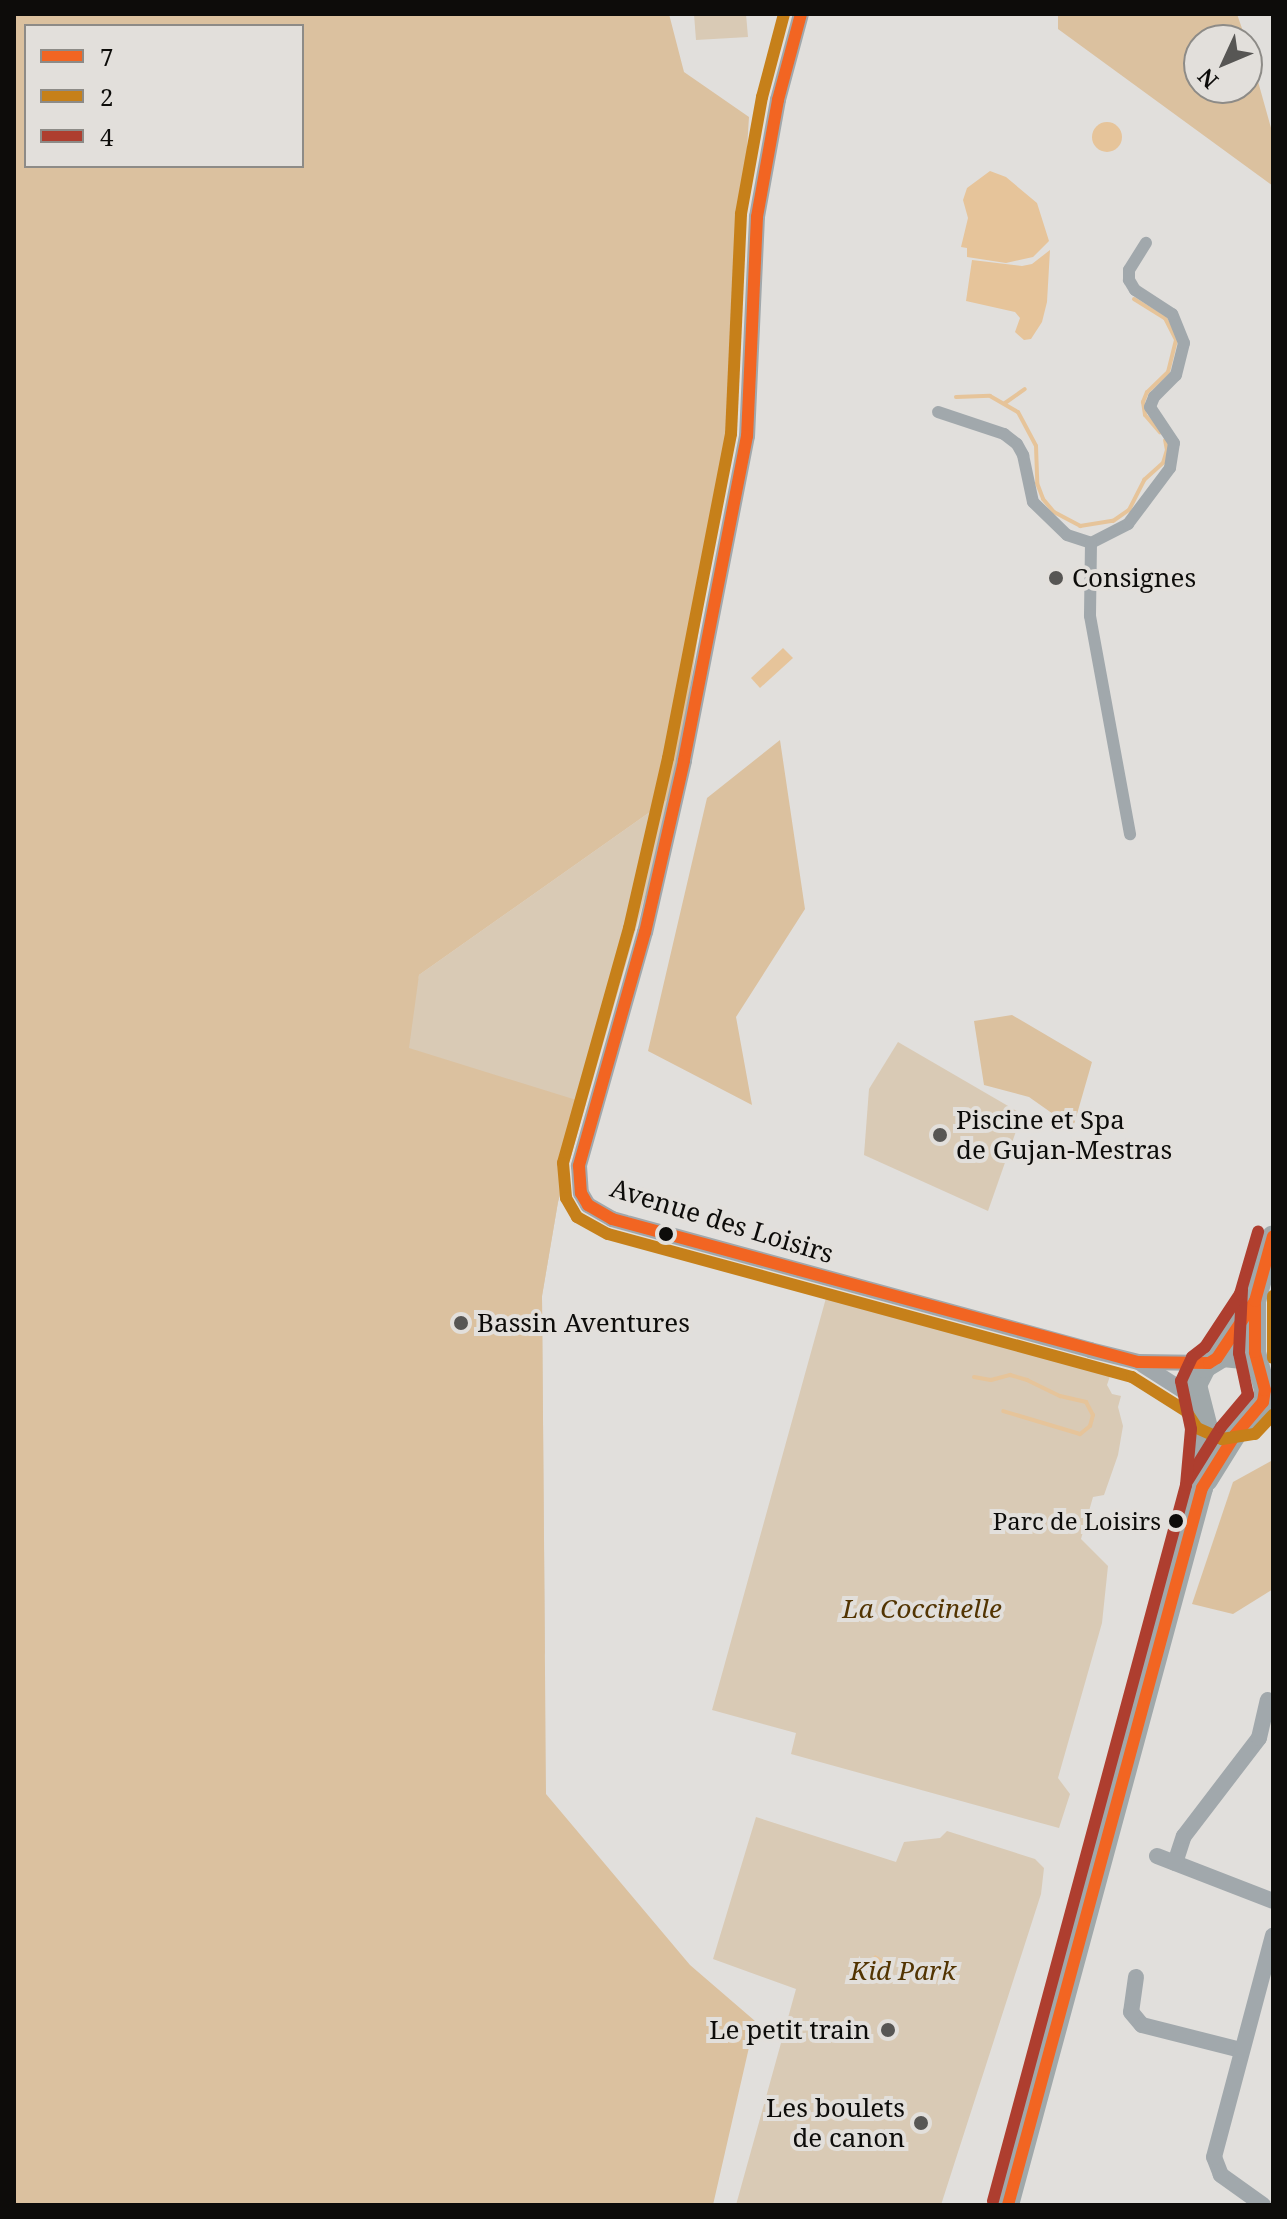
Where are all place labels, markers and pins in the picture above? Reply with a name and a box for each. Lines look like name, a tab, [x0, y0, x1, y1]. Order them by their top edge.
place label: Consignes	[1072, 562, 1196, 594]
marker: Consignes	[1047, 569, 1065, 587]
place label: Piscine et Spa de Gujan-Mestras	[956, 1104, 1172, 1166]
marker: Piscine et Spa de Gujan-Mestras	[931, 1126, 949, 1144]
unlabelled marker	[658, 1226, 674, 1242]
place label: Bassin Aventures	[477, 1307, 690, 1339]
marker: Bassin Aventures	[452, 1314, 470, 1332]
place label: Parc de Loisirs	[993, 1507, 1161, 1535]
marker: Parc de Loisirs	[1168, 1513, 1184, 1529]
place label: Le petit train	[709, 2014, 870, 2046]
marker: Le petit train	[877, 2019, 899, 2041]
place label: Les boulets de canon	[766, 2092, 905, 2154]
marker: Les boulets de canon	[912, 2114, 930, 2132]

